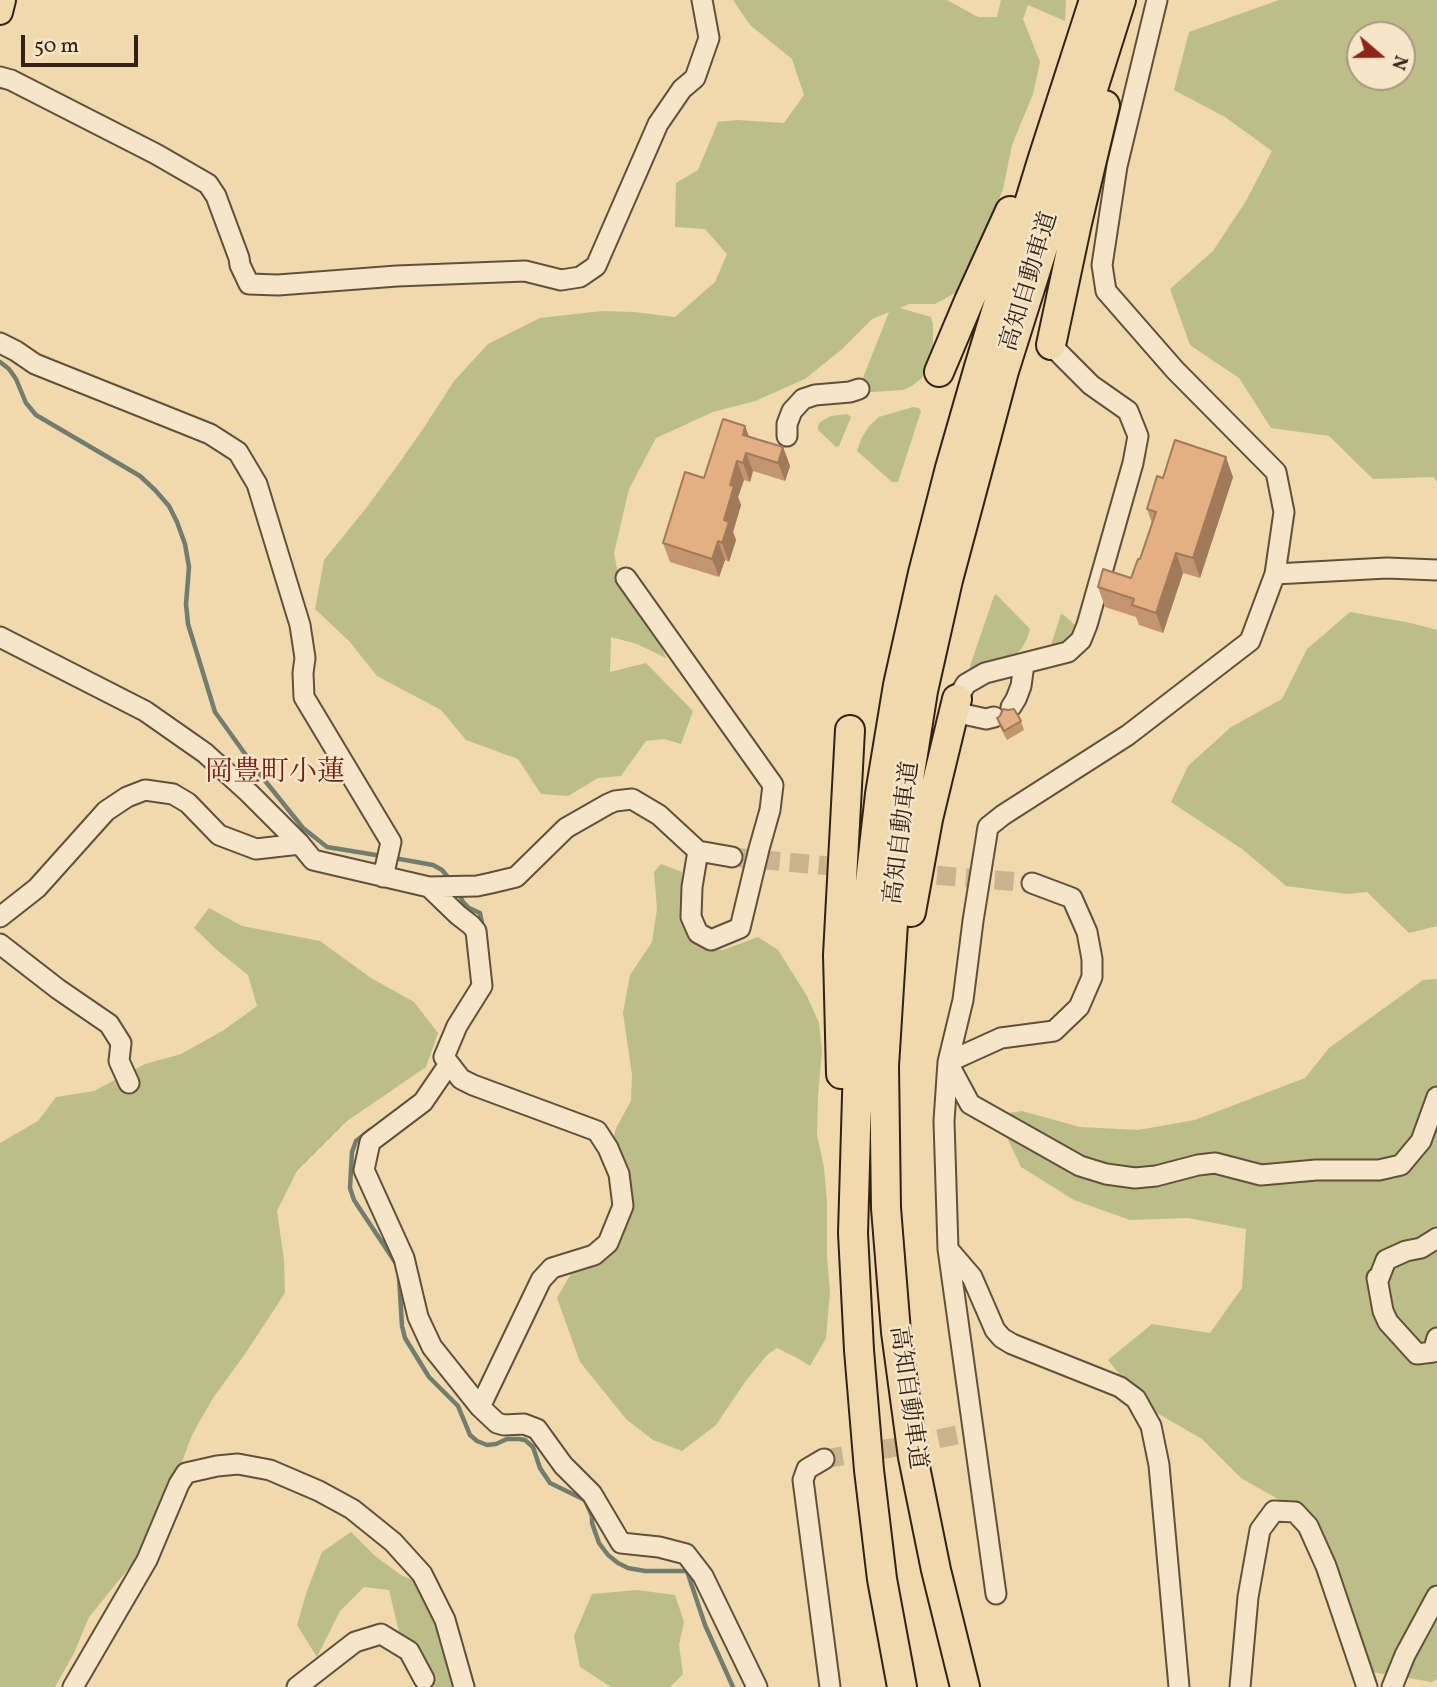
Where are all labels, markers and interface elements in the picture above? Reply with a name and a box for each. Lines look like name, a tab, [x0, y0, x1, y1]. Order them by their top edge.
scale bar	[24, 21, 142, 65]
north arrow	[1346, 21, 1416, 91]
text: 50 m	[34, 32, 79, 61]
text: N	[1384, 52, 1413, 73]
street label: 高知自動車道	[996, 209, 1066, 355]
district label: 岡豊町小蓮	[205, 758, 345, 792]
street label: 高知自動車道	[881, 760, 927, 906]
street label: 高知自動車道	[882, 1325, 930, 1471]

